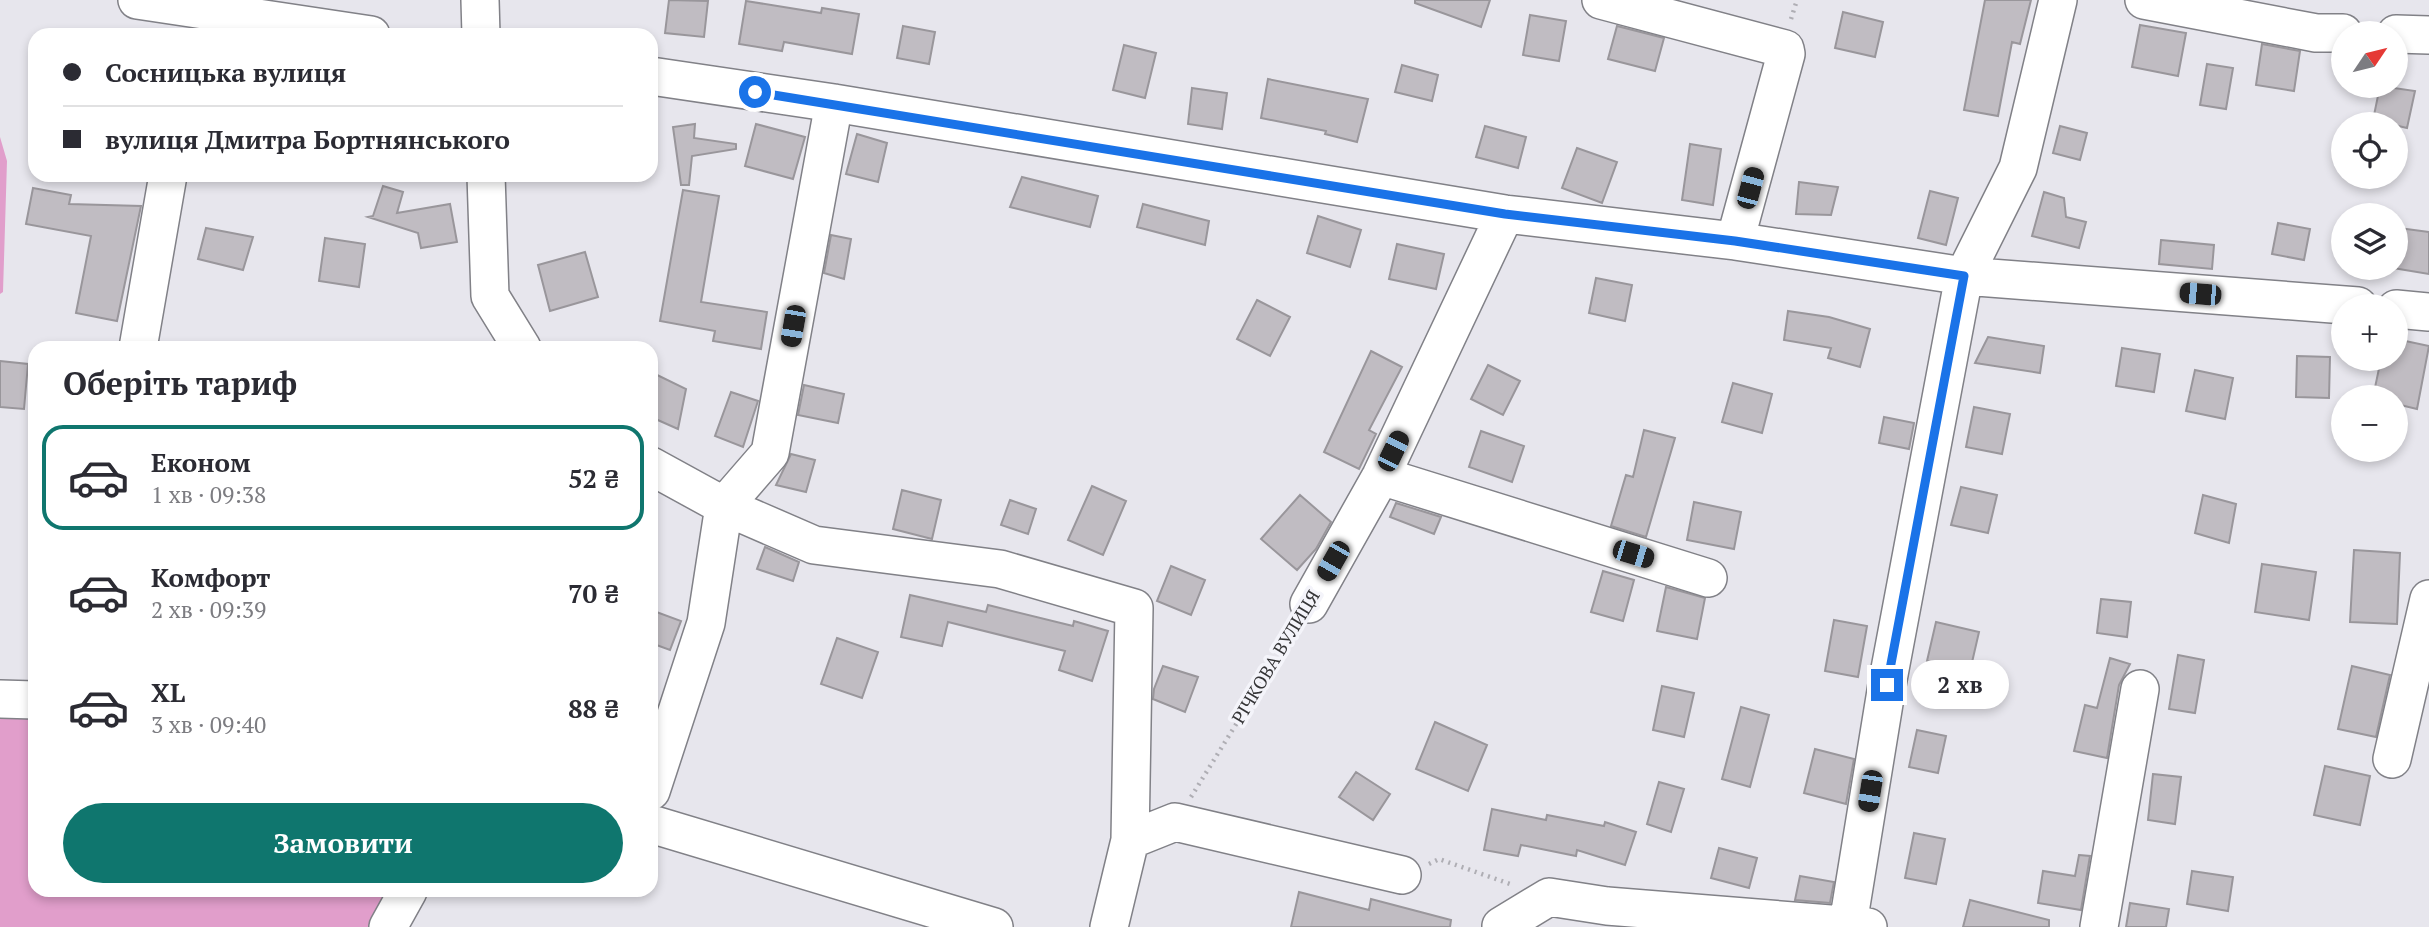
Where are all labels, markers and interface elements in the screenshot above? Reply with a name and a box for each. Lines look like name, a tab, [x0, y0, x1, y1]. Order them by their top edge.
north arrow	[2331, 21, 2408, 98]
map controls	[2331, 21, 2408, 462]
text: Сосницька вулиця	[105, 55, 346, 89]
route start	[739, 76, 771, 108]
button: locate	[2331, 112, 2408, 189]
text: вулиця Дмитра Бортнянського	[105, 122, 510, 156]
car	[1735, 165, 1766, 211]
button: layers	[2331, 203, 2408, 280]
car	[2179, 282, 2222, 306]
button: +	[2331, 294, 2408, 371]
car	[780, 303, 807, 349]
text: Оберіть тариф	[63, 362, 297, 404]
button: −	[2331, 385, 2408, 462]
car	[1375, 428, 1412, 474]
text: Економ	[151, 445, 251, 479]
icon: car	[67, 446, 130, 509]
text: 52 ₴	[568, 461, 619, 495]
text: 1 хв · 09:38	[151, 479, 266, 510]
car	[1314, 538, 1353, 584]
car	[1610, 538, 1657, 570]
text: Комфорт	[151, 560, 270, 594]
icon: car	[67, 561, 130, 624]
text: 70 ₴	[568, 576, 619, 610]
street label: РІЧКОВА ВУЛИЦЯ	[1226, 585, 1325, 728]
text: 2 хв · 09:39	[151, 594, 266, 625]
callout: 2 хв	[1912, 660, 2010, 710]
route end	[1871, 669, 1903, 701]
text: 2 хв	[1937, 669, 1983, 700]
text: XL	[151, 675, 185, 709]
icon: car	[67, 676, 130, 739]
text: 88 ₴	[568, 691, 619, 725]
text: 3 хв · 09:40	[151, 709, 266, 740]
car	[1857, 769, 1884, 813]
button: Замовити	[63, 803, 623, 883]

